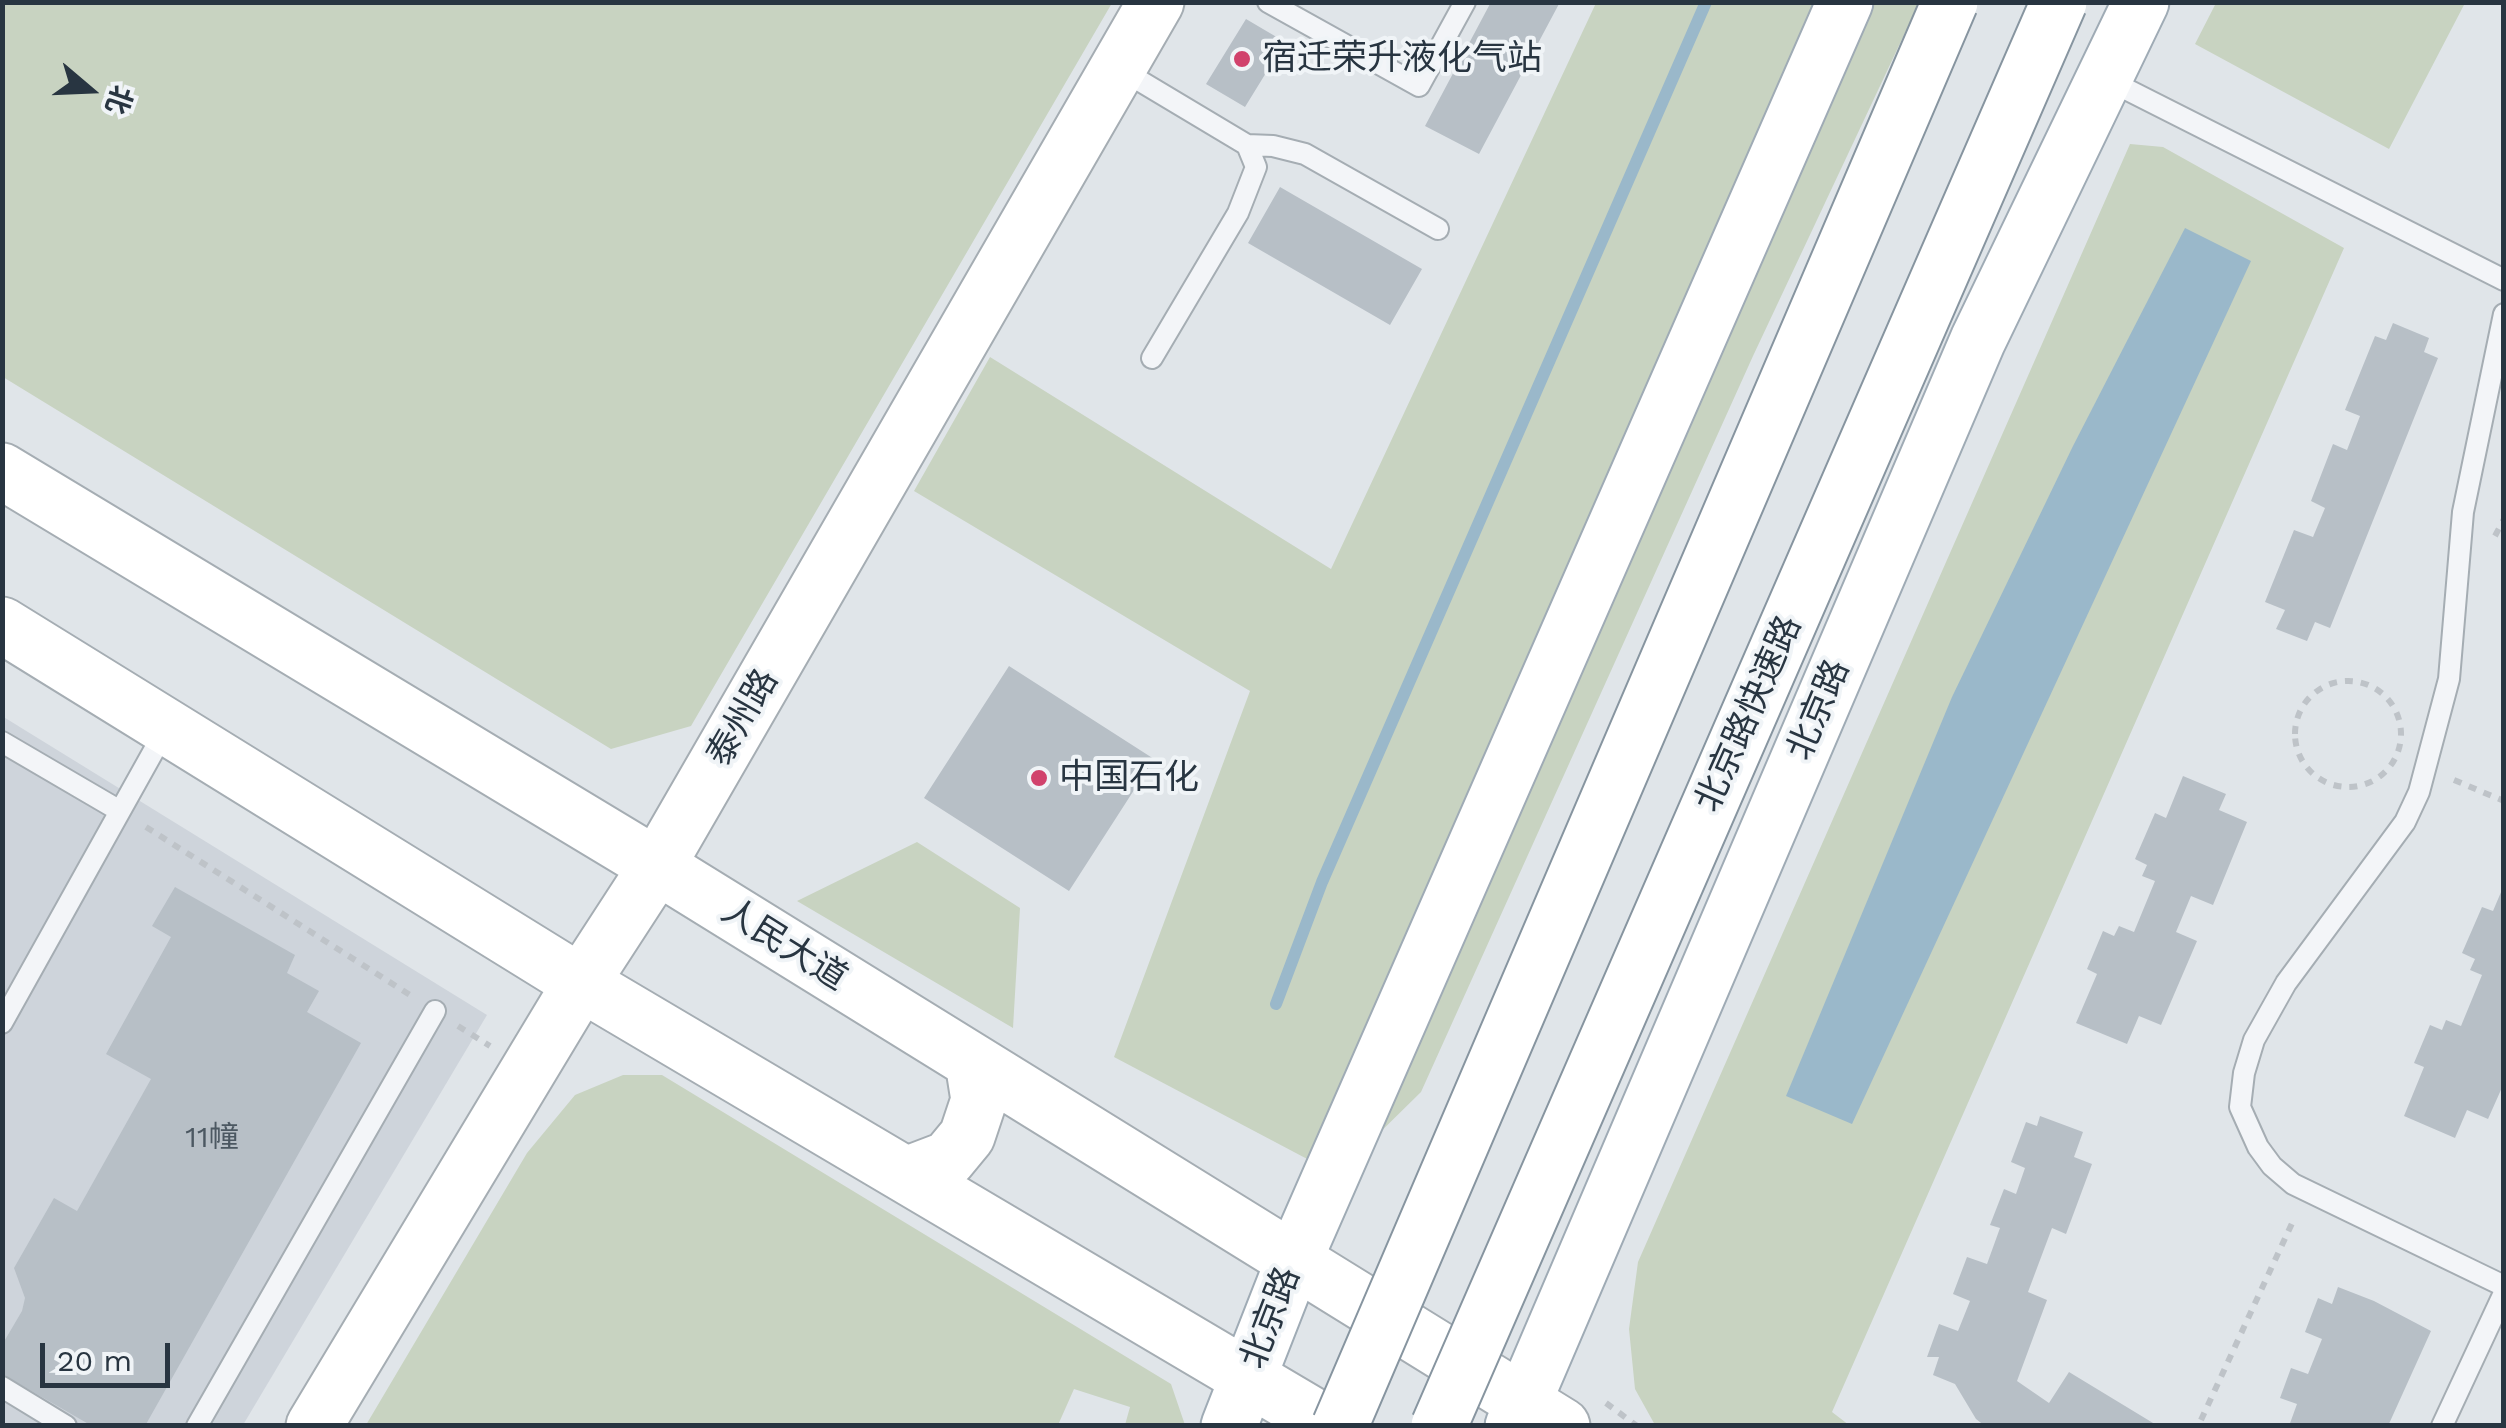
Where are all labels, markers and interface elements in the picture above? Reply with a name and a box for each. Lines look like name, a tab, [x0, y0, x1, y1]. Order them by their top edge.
place label: 宿迁荣升液化气站	[1262, 38, 1542, 80]
north arrow	[40, 40, 140, 140]
marker: 宿迁荣升液化气站	[1231, 48, 1253, 70]
text: 北	[99, 81, 139, 119]
street label: 北京路快速路	[1687, 610, 1811, 818]
street label: 北京路	[1779, 653, 1859, 767]
street label: 泰州路	[699, 662, 787, 774]
place label: 中国石化	[1059, 757, 1199, 799]
marker: 中国石化	[1028, 767, 1050, 789]
street label: 人民大道	[714, 890, 854, 1000]
house number: 11幢	[185, 1120, 239, 1156]
street label: 北京路	[1233, 1261, 1309, 1375]
scale bar	[45, 1323, 175, 1385]
text: 20 m	[57, 1343, 132, 1378]

